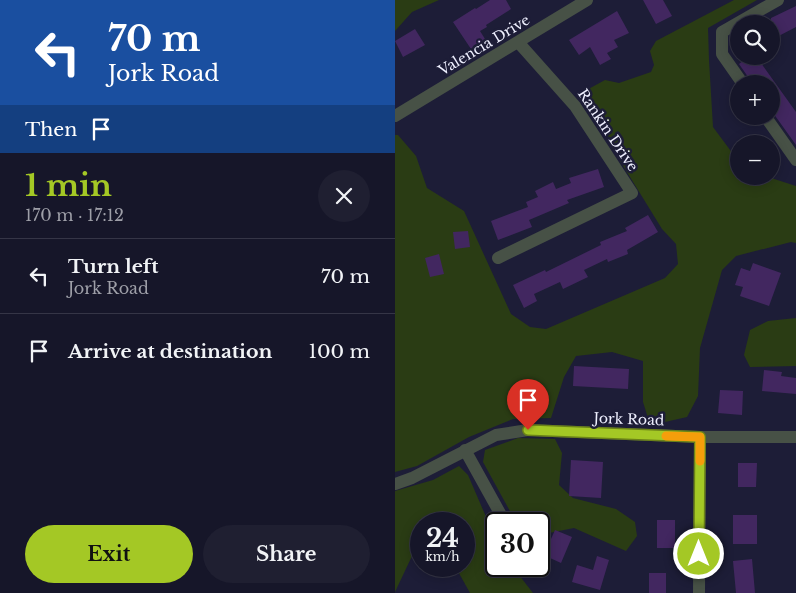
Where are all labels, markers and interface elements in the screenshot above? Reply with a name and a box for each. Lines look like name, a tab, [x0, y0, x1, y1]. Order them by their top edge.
street label: Valencia Drive	[434, 11, 533, 80]
map controls	[730, 15, 780, 185]
button: search	[730, 15, 780, 65]
text: 70 m	[108, 17, 201, 60]
icon: left	[25, 20, 90, 85]
text: Jork Road	[108, 60, 219, 87]
button: +	[730, 75, 780, 125]
street label: Rankin Drive	[574, 85, 642, 175]
icon: arrive	[87, 115, 115, 143]
text: Then	[25, 118, 77, 141]
button: −	[730, 135, 780, 185]
text: 1 min	[25, 167, 112, 204]
button: close	[318, 170, 370, 222]
text: 170 m · 17:12	[25, 205, 124, 225]
text: Turn left	[68, 255, 159, 278]
icon: left	[25, 262, 53, 290]
text: 70 m	[321, 265, 370, 288]
text: Jork Road	[68, 278, 149, 298]
icon: arrive	[25, 337, 53, 365]
text: Arrive at destination	[68, 340, 272, 363]
text: 100 m	[309, 340, 370, 363]
pin	[507, 379, 549, 430]
icon: arrive	[514, 386, 542, 414]
street label: Jork Road	[591, 409, 665, 429]
speed limit sign: 30	[485, 512, 550, 577]
text: 24	[426, 523, 459, 554]
button: Exit	[25, 525, 193, 583]
button: Share	[203, 525, 370, 583]
position arrow	[672, 527, 724, 579]
text: km/h	[425, 549, 460, 564]

